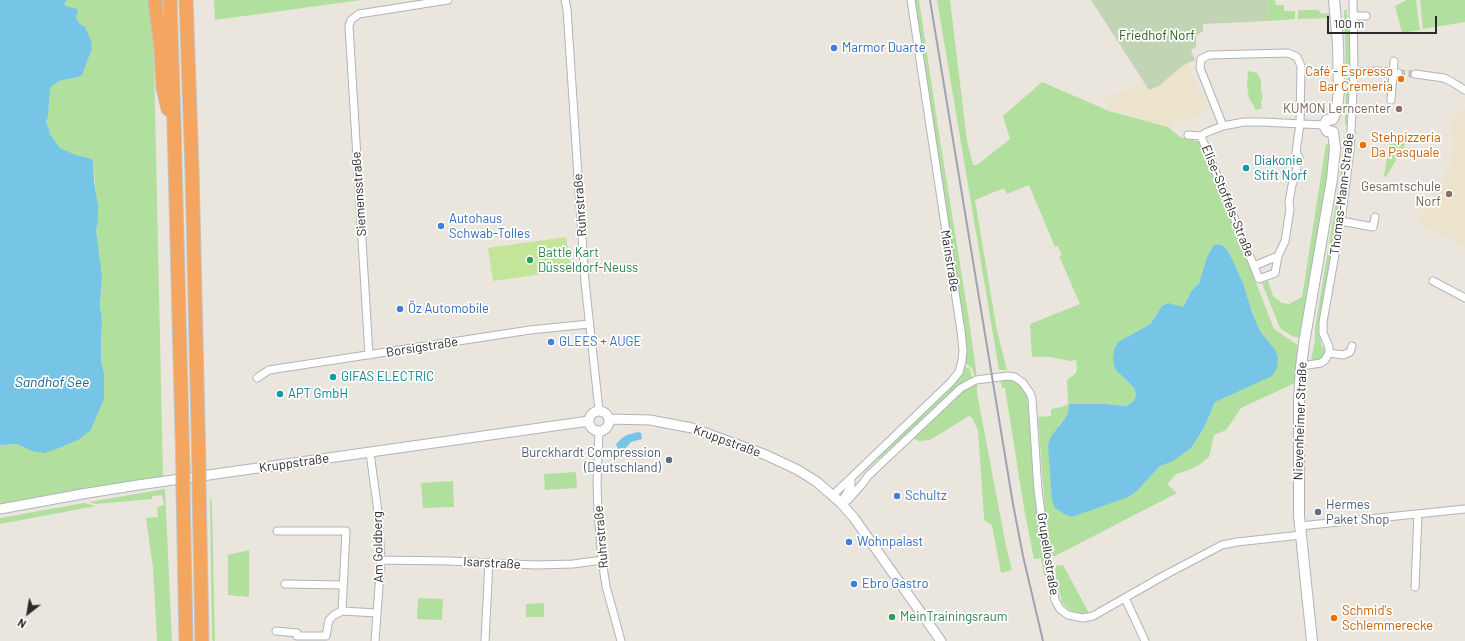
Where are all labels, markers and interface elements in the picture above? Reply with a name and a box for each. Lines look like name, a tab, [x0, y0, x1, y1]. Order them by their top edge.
scale bar	[1329, 8, 1439, 34]
text: 100 m	[1334, 16, 1364, 30]
park label: Friedhof Norf	[1119, 28, 1195, 44]
place label: Marmor Duarte	[842, 40, 926, 56]
marker: Marmor Duarte	[829, 43, 839, 53]
place label: Café - Espresso Bar Cremeria	[1305, 64, 1393, 95]
marker: Café - Espresso Bar Cremeria	[1396, 74, 1406, 84]
place label: KUMON Lerncenter	[1283, 101, 1391, 117]
marker: KUMON Lerncenter	[1394, 104, 1404, 114]
place label: Stehpizzeria Da Pasquale	[1371, 130, 1441, 161]
street label: Thomas-Mann-Straße	[1327, 132, 1357, 256]
marker: Stehpizzeria Da Pasquale	[1358, 140, 1368, 150]
street label: Elise-Stoffels-Straße	[1198, 143, 1258, 259]
street label: Siemensstraße	[348, 151, 370, 237]
place label: Diakonie Stift Norf	[1254, 153, 1307, 184]
marker: Diakonie Stift Norf	[1241, 163, 1251, 173]
street label: Ruhrstraße	[570, 173, 590, 237]
place label: Gesamtschule Norf	[1361, 179, 1441, 210]
marker: Gesamtschule Norf	[1444, 189, 1454, 199]
place label: Autohaus Schwab-Tolles	[449, 211, 530, 242]
marker: Autohaus Schwab-Tolles	[436, 221, 446, 231]
street label: Mainstraße	[937, 229, 963, 293]
place label: Battle Kart Düsseldorf-Neuss	[538, 245, 638, 276]
marker: Battle Kart Düsseldorf-Neuss	[525, 255, 535, 265]
place label: Öz Automobile	[408, 301, 489, 317]
marker: Öz Automobile	[395, 304, 405, 314]
street label: Borsigstraße	[385, 334, 459, 360]
place label: GLEES + AUGE	[559, 334, 641, 350]
marker: GLEES + AUGE	[546, 337, 556, 347]
street label: Nievenheimer Straße	[1290, 361, 1310, 481]
place label: GIFAS ELECTRIC	[341, 369, 434, 385]
marker: GIFAS ELECTRIC	[328, 372, 338, 382]
water label: Sandhof See	[15, 374, 89, 390]
place label: APT GmbH	[288, 386, 348, 402]
marker: APT GmbH	[275, 389, 285, 399]
street label: Kruppstraße	[691, 422, 763, 460]
place label: Burckhardt Compression (Deutschland)	[521, 445, 661, 476]
street label: Kruppstraße	[258, 450, 330, 476]
marker: Burckhardt Compression (Deutschland)	[664, 455, 674, 465]
place label: Schultz	[905, 488, 947, 504]
marker: Schultz	[892, 491, 902, 501]
place label: Hermes Paket Shop	[1326, 497, 1390, 528]
street label: Ruhrstraße	[590, 505, 612, 569]
marker: Hermes Paket Shop	[1313, 507, 1323, 517]
street label: Am Goldberg	[370, 511, 386, 583]
street label: Grupellostraße	[1034, 512, 1062, 596]
place label: Wohnpalast	[857, 534, 923, 550]
marker: Wohnpalast	[844, 537, 854, 547]
street label: Isarstraße	[463, 554, 521, 572]
place label: Ebro Gastro	[862, 576, 929, 592]
marker: Ebro Gastro	[849, 579, 859, 589]
north arrow	[8, 593, 48, 633]
place label: Schmid's Schlemmerecke	[1342, 603, 1433, 634]
place label: MeinTrainingsraum	[900, 609, 1007, 625]
marker: MeinTrainingsraum	[887, 612, 897, 622]
marker: Schmid's Schlemmerecke	[1329, 613, 1339, 623]
text: N	[15, 616, 28, 631]

